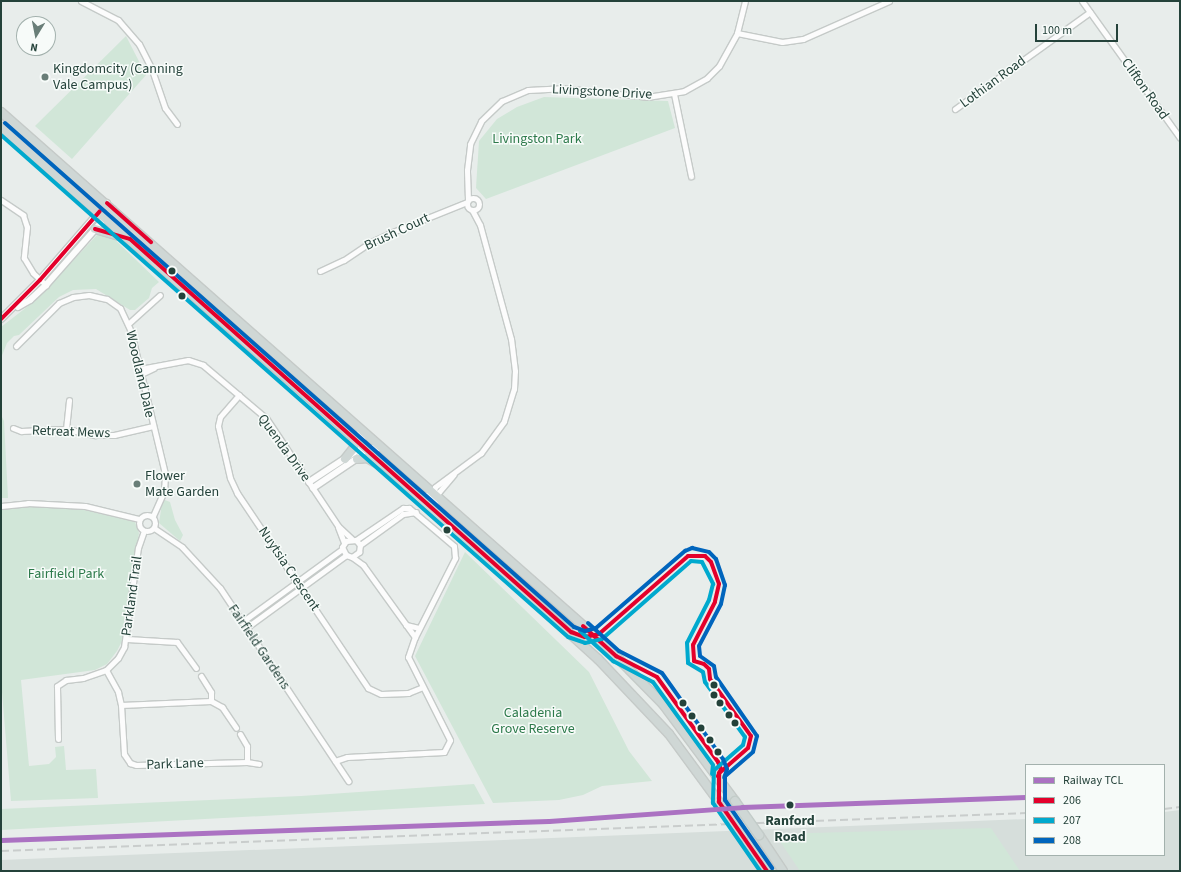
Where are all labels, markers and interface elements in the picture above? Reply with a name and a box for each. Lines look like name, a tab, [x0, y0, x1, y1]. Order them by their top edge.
north arrow	[16, 16, 56, 56]
scale bar	[1037, 16, 1120, 42]
text: 100 m	[1042, 22, 1072, 39]
text: N	[29, 39, 39, 55]
street label: Lothian Road	[957, 52, 1029, 112]
street label: Clifton Road	[1118, 55, 1172, 123]
place label: Kingdomcity (Canning Vale Campus)	[53, 61, 183, 94]
marker: Kingdomcity (Canning Vale Campus)	[40, 72, 50, 82]
street label: Livingstone Drive	[551, 81, 653, 103]
park label: Livingston Park	[492, 131, 582, 147]
street label: Brush Court	[362, 210, 432, 254]
unlabelled marker	[167, 266, 177, 276]
unlabelled marker	[177, 291, 187, 301]
street label: Woodland Dale	[122, 329, 158, 419]
street label: Quenda Drive	[254, 411, 314, 485]
street label: Retreat Mews	[32, 422, 110, 442]
place label: Flower Mate Garden	[145, 468, 219, 500]
marker: Flower Mate Garden	[132, 479, 142, 489]
street label: Nuytsia Crescent	[255, 524, 323, 614]
unlabelled marker	[442, 525, 452, 535]
street label: Parkland Trail	[118, 555, 146, 637]
park label: Fairfield Park	[28, 566, 104, 582]
street label: Fairfield Gardens	[224, 601, 294, 693]
unlabelled marker	[709, 680, 719, 690]
unlabelled marker	[709, 690, 719, 700]
unlabelled marker	[678, 698, 688, 708]
unlabelled marker	[715, 698, 725, 708]
park label: Caladenia Grove Reserve	[491, 705, 575, 738]
unlabelled marker	[724, 710, 734, 720]
unlabelled marker	[687, 711, 697, 721]
unlabelled marker	[730, 718, 740, 728]
unlabelled marker	[696, 723, 706, 733]
unlabelled marker	[705, 735, 715, 745]
unlabelled marker	[713, 747, 723, 757]
street label: Park Lane	[146, 755, 204, 773]
legend	[1025, 764, 1165, 856]
text: Railway TCL	[1063, 772, 1123, 789]
text: 206	[1063, 792, 1081, 809]
marker: Ranford Road	[783, 798, 797, 812]
text: 207	[1063, 812, 1081, 829]
place label: Ranford Road	[765, 813, 815, 846]
text: 208	[1063, 832, 1081, 849]

